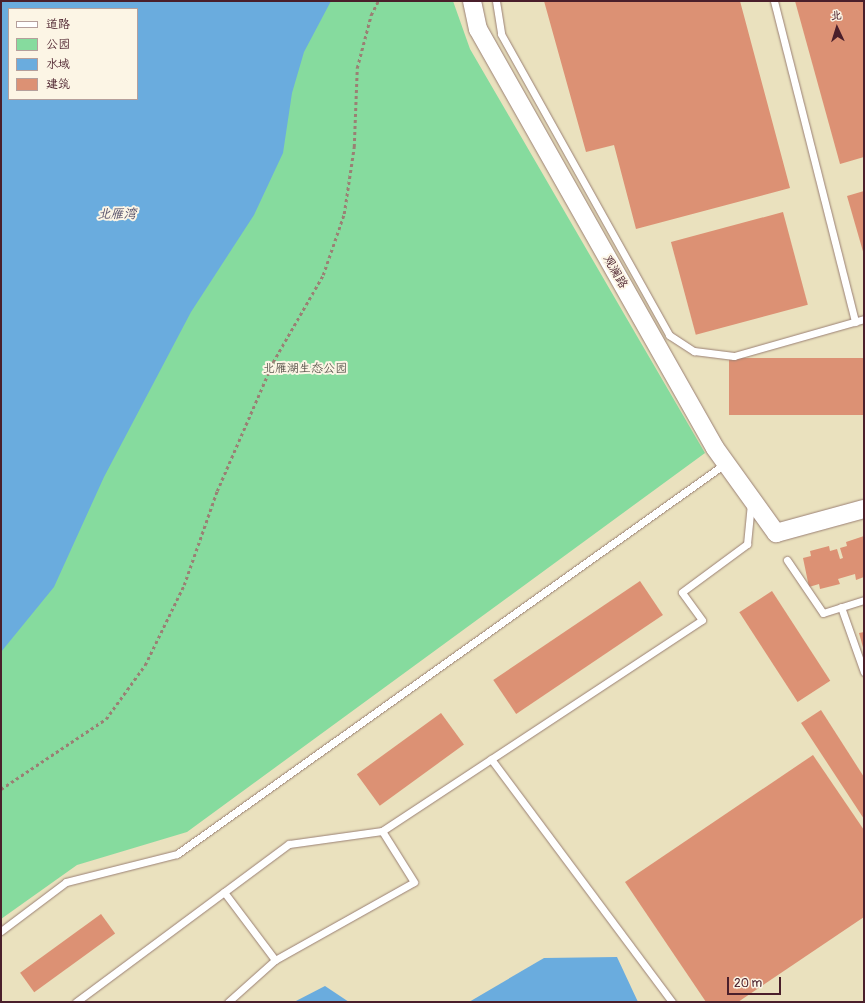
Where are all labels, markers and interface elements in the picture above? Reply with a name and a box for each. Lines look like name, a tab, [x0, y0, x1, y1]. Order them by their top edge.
legend	[8, 8, 138, 100]
north arrow	[817, 8, 857, 48]
text: 北	[830, 9, 842, 22]
text: 道路	[46, 17, 70, 32]
text: 公园	[46, 37, 70, 52]
text: 水域	[46, 57, 70, 72]
text: 建筑	[46, 77, 70, 92]
water label: 北雁湾	[98, 206, 136, 222]
street label: 观澜路	[600, 253, 630, 291]
park label: 北雁湖生态公园	[263, 362, 347, 376]
scale bar	[729, 969, 783, 995]
text: 20 m	[734, 976, 762, 991]

